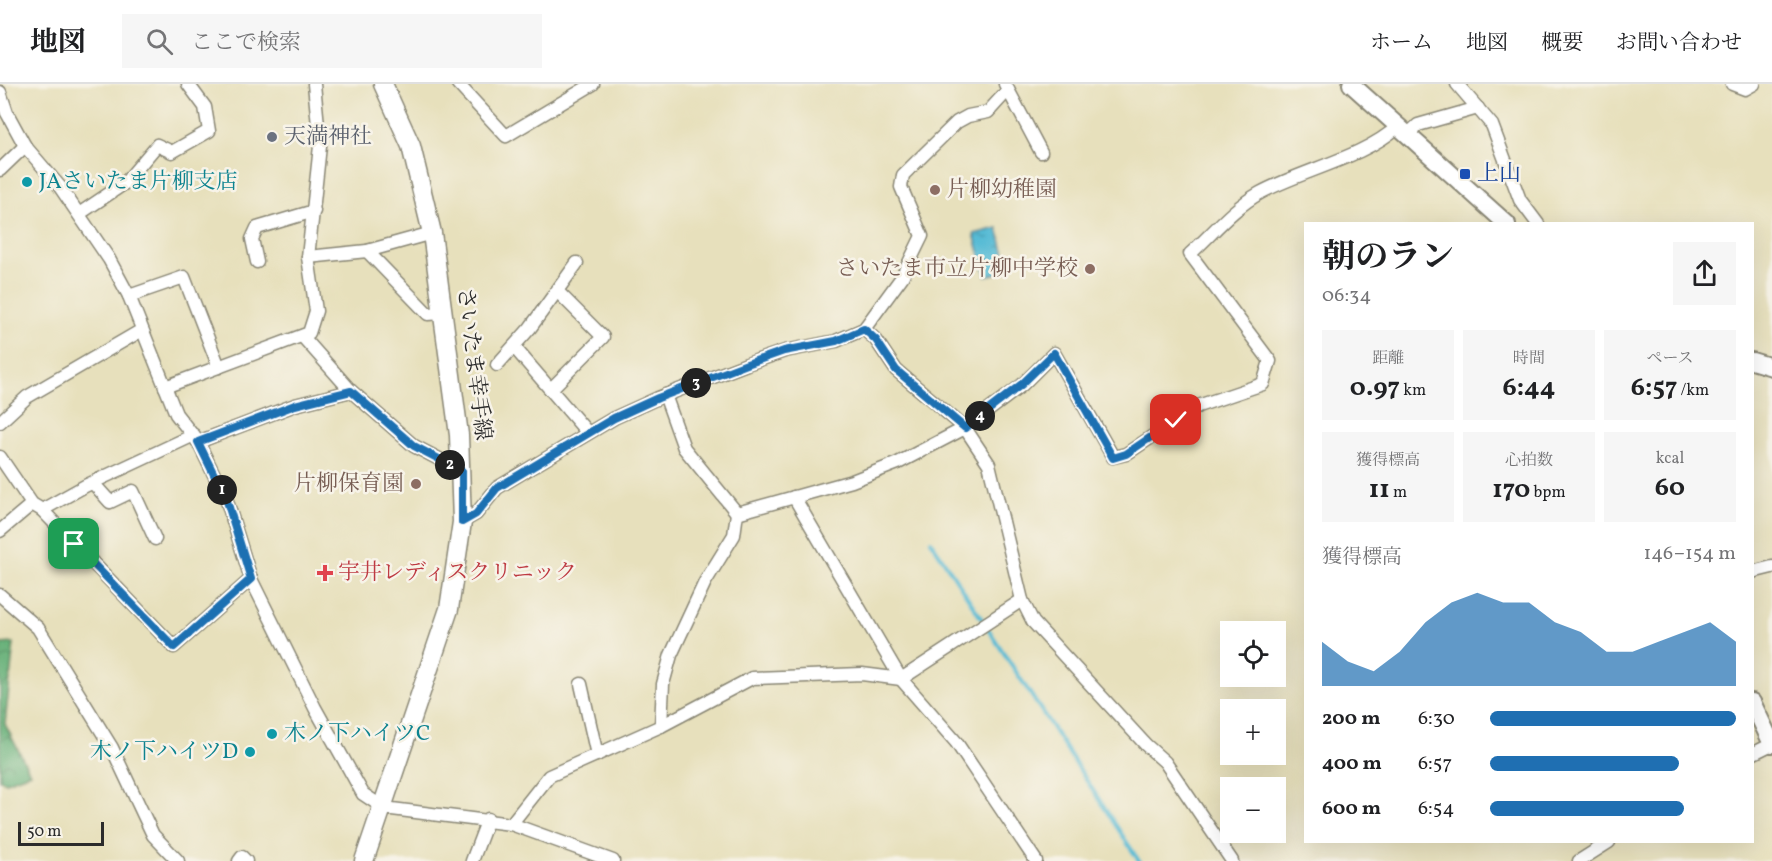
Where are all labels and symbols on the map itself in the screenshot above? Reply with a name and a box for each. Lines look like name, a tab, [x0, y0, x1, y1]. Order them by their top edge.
place label: 天満神社	[284, 122, 372, 153]
marker: 天満神社	[265, 130, 279, 144]
place label: 上山	[1477, 159, 1521, 190]
place label: JAさいたま片柳支店	[39, 167, 238, 198]
marker: 上山	[1458, 167, 1472, 181]
marker: JAさいたま片柳支店	[20, 175, 34, 189]
place label: 片柳幼稚園	[947, 175, 1057, 206]
marker: 片柳幼稚園	[928, 183, 942, 197]
place label: さいたま市立片柳中学校	[836, 254, 1078, 285]
marker: さいたま市立片柳中学校	[1083, 262, 1097, 276]
street label: さいたま幸手線	[448, 286, 498, 442]
pin: 3	[681, 368, 711, 398]
pin	[1150, 394, 1201, 445]
pin: 4	[965, 401, 995, 431]
pin: 2	[435, 450, 465, 480]
place label: 片柳保育園	[294, 469, 404, 500]
pin: 1	[207, 475, 237, 505]
marker: 片柳保育園	[409, 477, 423, 491]
pin	[48, 518, 99, 569]
place label: 宇井レディスクリニック	[338, 558, 577, 589]
marker: 宇井レディスクリニック	[316, 564, 334, 582]
place label: 木ノ下ハイツC	[284, 719, 430, 750]
marker: 木ノ下ハイツC	[265, 727, 279, 741]
place label: 木ノ下ハイツD	[90, 737, 238, 768]
marker: 木ノ下ハイツD	[243, 745, 257, 759]
scale bar	[18, 819, 104, 846]

